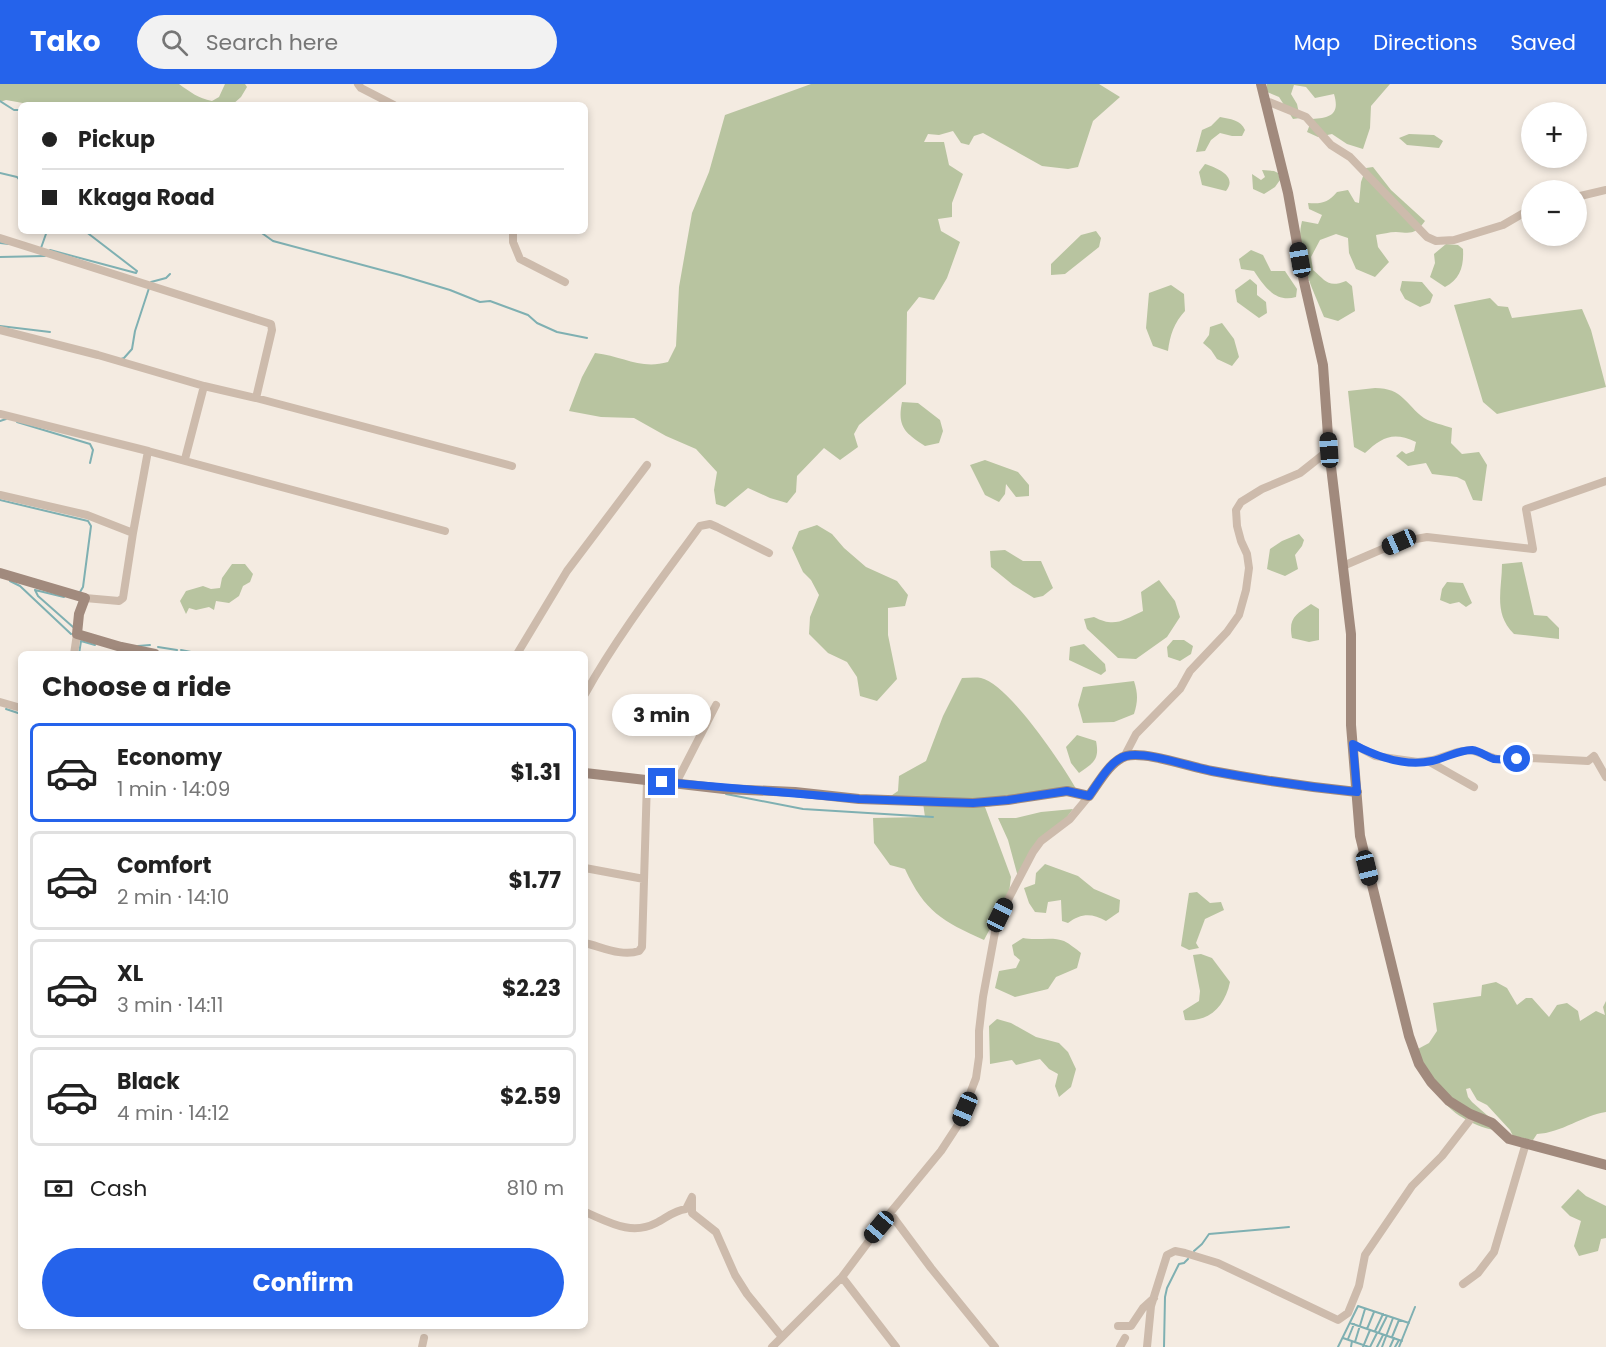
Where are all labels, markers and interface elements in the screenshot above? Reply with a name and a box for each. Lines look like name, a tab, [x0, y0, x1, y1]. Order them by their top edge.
search box	[137, 15, 557, 69]
text: Tako	[30, 22, 101, 61]
icon: search	[158, 26, 191, 59]
text: Search here	[206, 27, 338, 58]
text: Map	[1294, 28, 1340, 57]
text: Directions	[1373, 28, 1477, 57]
text: Saved	[1510, 28, 1576, 57]
map controls	[1521, 102, 1587, 246]
button: +	[1521, 102, 1587, 168]
text: Pickup	[78, 124, 155, 155]
button: −	[1521, 180, 1587, 246]
text: Kkaga Road	[78, 182, 215, 213]
car	[1288, 241, 1312, 279]
car	[1319, 431, 1339, 469]
car	[1379, 526, 1419, 558]
text: Choose a ride	[42, 668, 231, 705]
callout: 3 min	[612, 695, 712, 737]
text: 3 min	[633, 701, 690, 729]
text: Economy	[117, 742, 222, 773]
route start	[1503, 745, 1530, 772]
icon: car	[45, 746, 99, 800]
text: $1.31	[510, 757, 561, 788]
route end	[648, 768, 675, 795]
text: 1 min · 14:09	[117, 775, 230, 803]
car	[1354, 848, 1380, 888]
text: Comfort	[117, 850, 211, 881]
icon: car	[45, 854, 99, 908]
text: $1.77	[509, 865, 561, 896]
text: 2 min · 14:10	[117, 883, 229, 911]
car	[984, 895, 1016, 935]
text: XL	[117, 958, 143, 989]
icon: car	[45, 962, 99, 1016]
text: $2.23	[502, 973, 561, 1004]
text: 3 min · 14:11	[117, 991, 223, 1019]
text: Black	[117, 1066, 180, 1097]
icon: car	[45, 1070, 99, 1124]
text: $2.59	[500, 1081, 561, 1112]
car	[950, 1089, 980, 1129]
text: 4 min · 14:12	[117, 1099, 229, 1127]
icon: cash	[42, 1172, 75, 1205]
text: Cash	[90, 1173, 147, 1204]
text: 810 m	[506, 1174, 564, 1202]
car	[861, 1207, 897, 1247]
button: Confirm	[42, 1248, 564, 1317]

